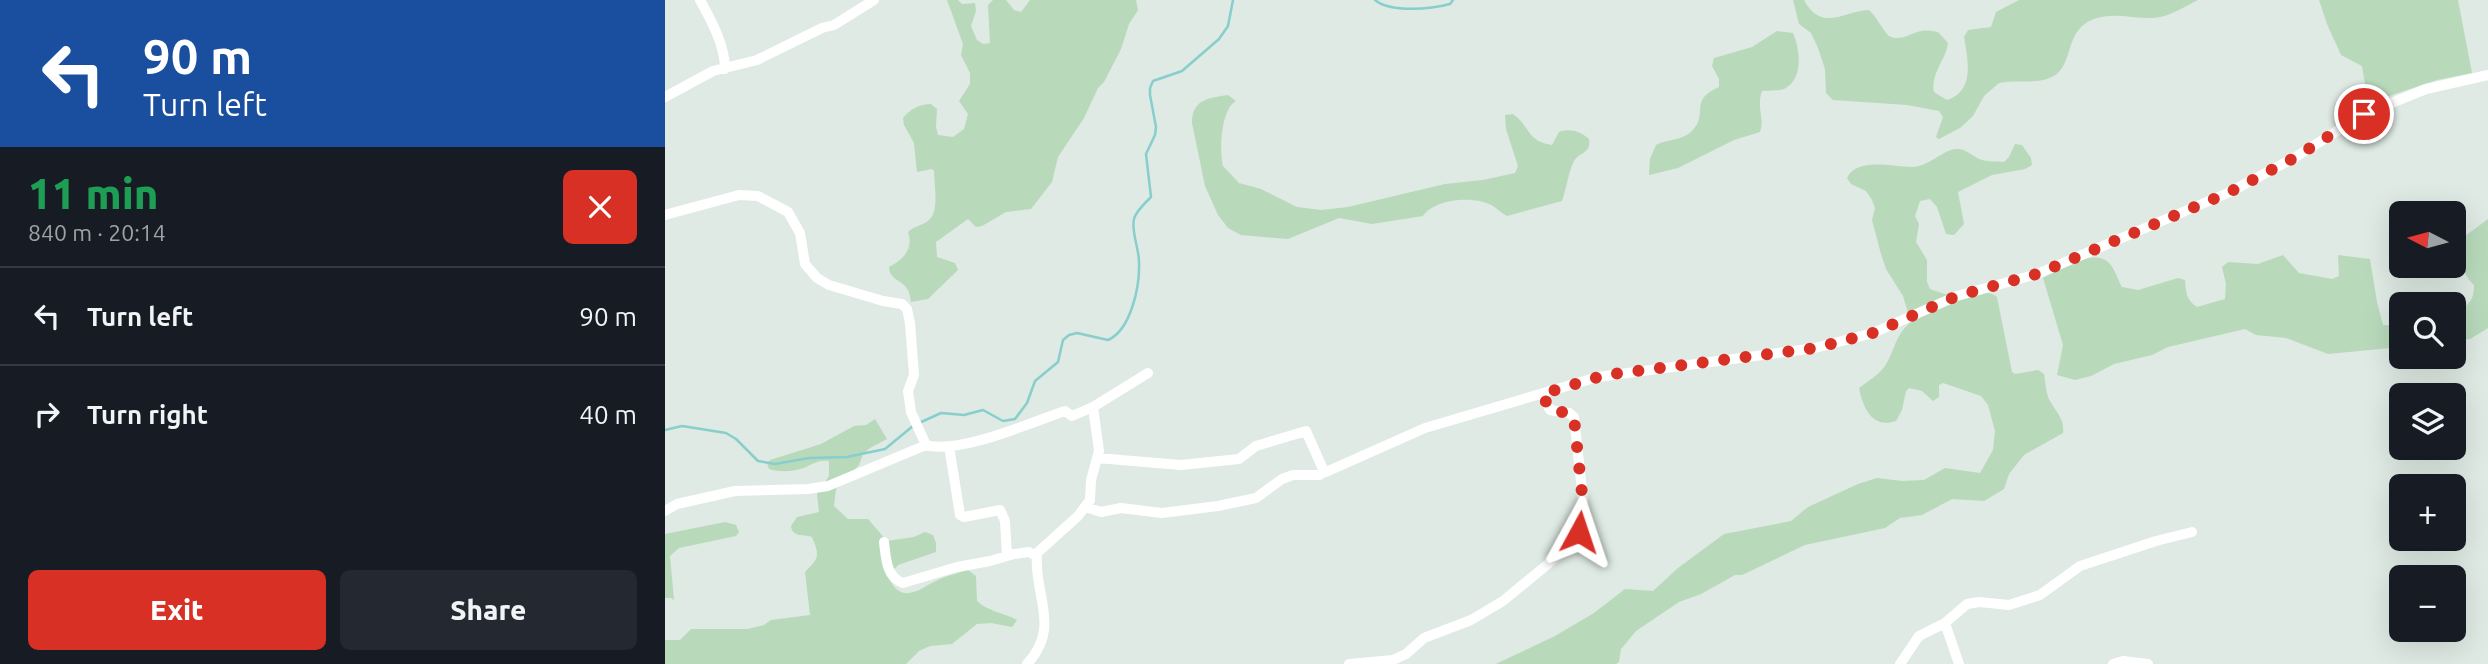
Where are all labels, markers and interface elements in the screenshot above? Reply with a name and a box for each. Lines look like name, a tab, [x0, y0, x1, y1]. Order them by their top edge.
icon: left	[28, 28, 119, 119]
text: 90 m	[143, 28, 252, 83]
pin	[2334, 84, 2394, 144]
text: Turn left	[143, 86, 267, 122]
icon: arrive	[2345, 95, 2383, 133]
text: 11 min	[28, 170, 159, 217]
button: close	[563, 170, 637, 244]
north arrow	[2389, 201, 2466, 278]
map controls	[2389, 201, 2466, 642]
text: 840 m · 20:14	[28, 220, 166, 245]
button: search	[2389, 292, 2466, 369]
icon: left	[28, 297, 66, 335]
text: Turn left	[87, 302, 193, 331]
text: 90 m	[579, 302, 637, 331]
button: layers	[2389, 383, 2466, 460]
icon: right	[28, 395, 66, 433]
text: Turn right	[87, 400, 208, 429]
text: 40 m	[579, 400, 637, 429]
button: +	[2389, 474, 2466, 551]
position arrow	[1542, 495, 1616, 569]
button: −	[2389, 565, 2466, 642]
button: Exit	[28, 570, 326, 650]
button: Share	[340, 570, 637, 650]

